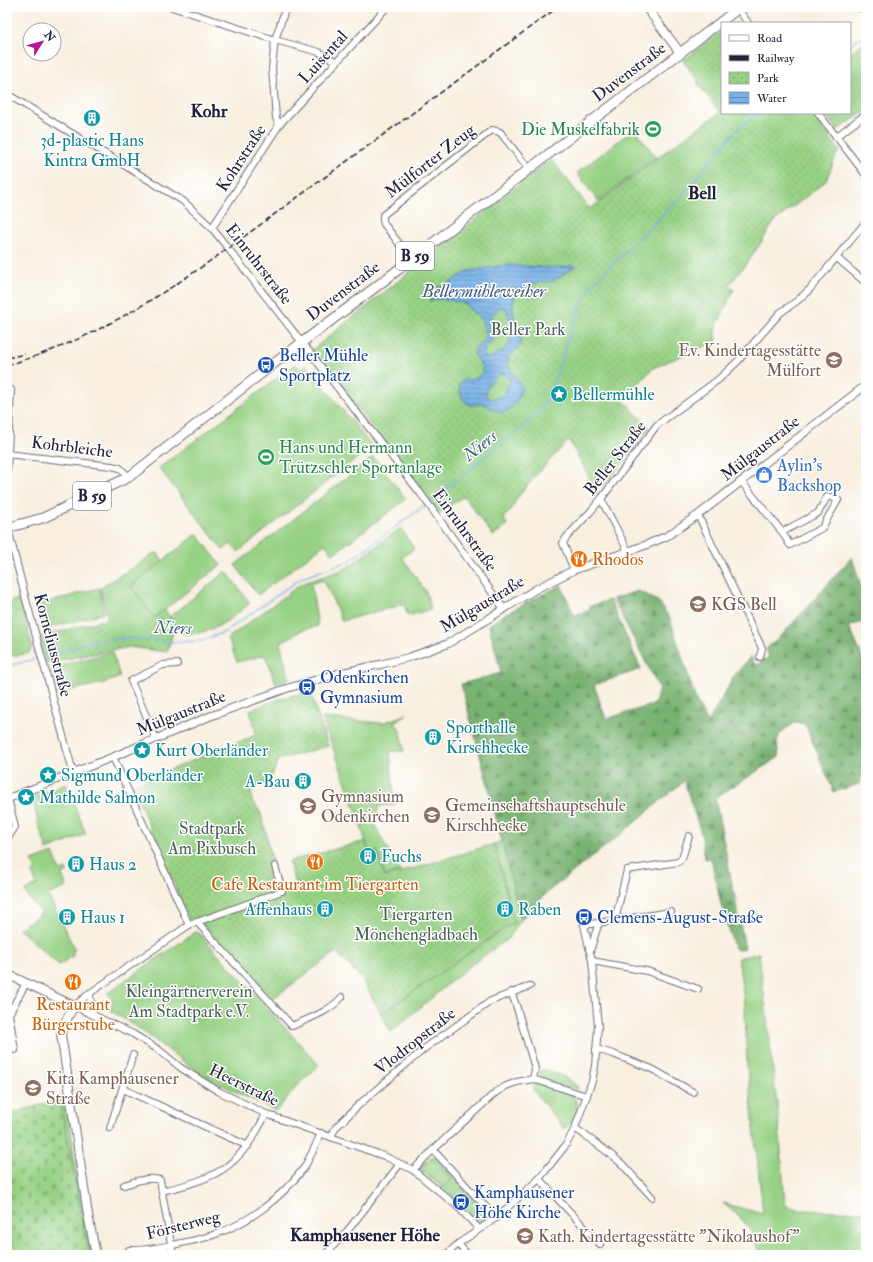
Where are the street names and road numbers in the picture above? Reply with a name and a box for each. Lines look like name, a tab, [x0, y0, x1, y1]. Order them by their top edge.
street label: Luisental	[294, 26, 353, 88]
street label: Duvenstraße	[588, 38, 670, 106]
street label: Mülforter Zeug	[381, 119, 480, 203]
street label: Kohrstraße	[212, 120, 270, 196]
street label: Einruhrstraße	[221, 219, 297, 309]
road number: B 59	[396, 242, 434, 270]
street label: Duvenstraße	[302, 257, 384, 325]
street label: Mülgaustraße	[716, 411, 804, 485]
street label: Beller Straße	[579, 417, 651, 499]
street label: Kohrbleiche	[30, 432, 114, 462]
road number: B 59	[73, 482, 111, 510]
street label: Einruhrstraße	[428, 485, 502, 575]
street label: Mülgaustraße	[436, 571, 528, 637]
street label: Korneliusstraße	[29, 591, 77, 699]
street label: Mülgaustraße	[133, 686, 229, 740]
street label: Vlodropstraße	[370, 1003, 460, 1080]
street label: Heerstraße	[206, 1059, 282, 1111]
street label: Försterweg	[144, 1206, 223, 1244]

